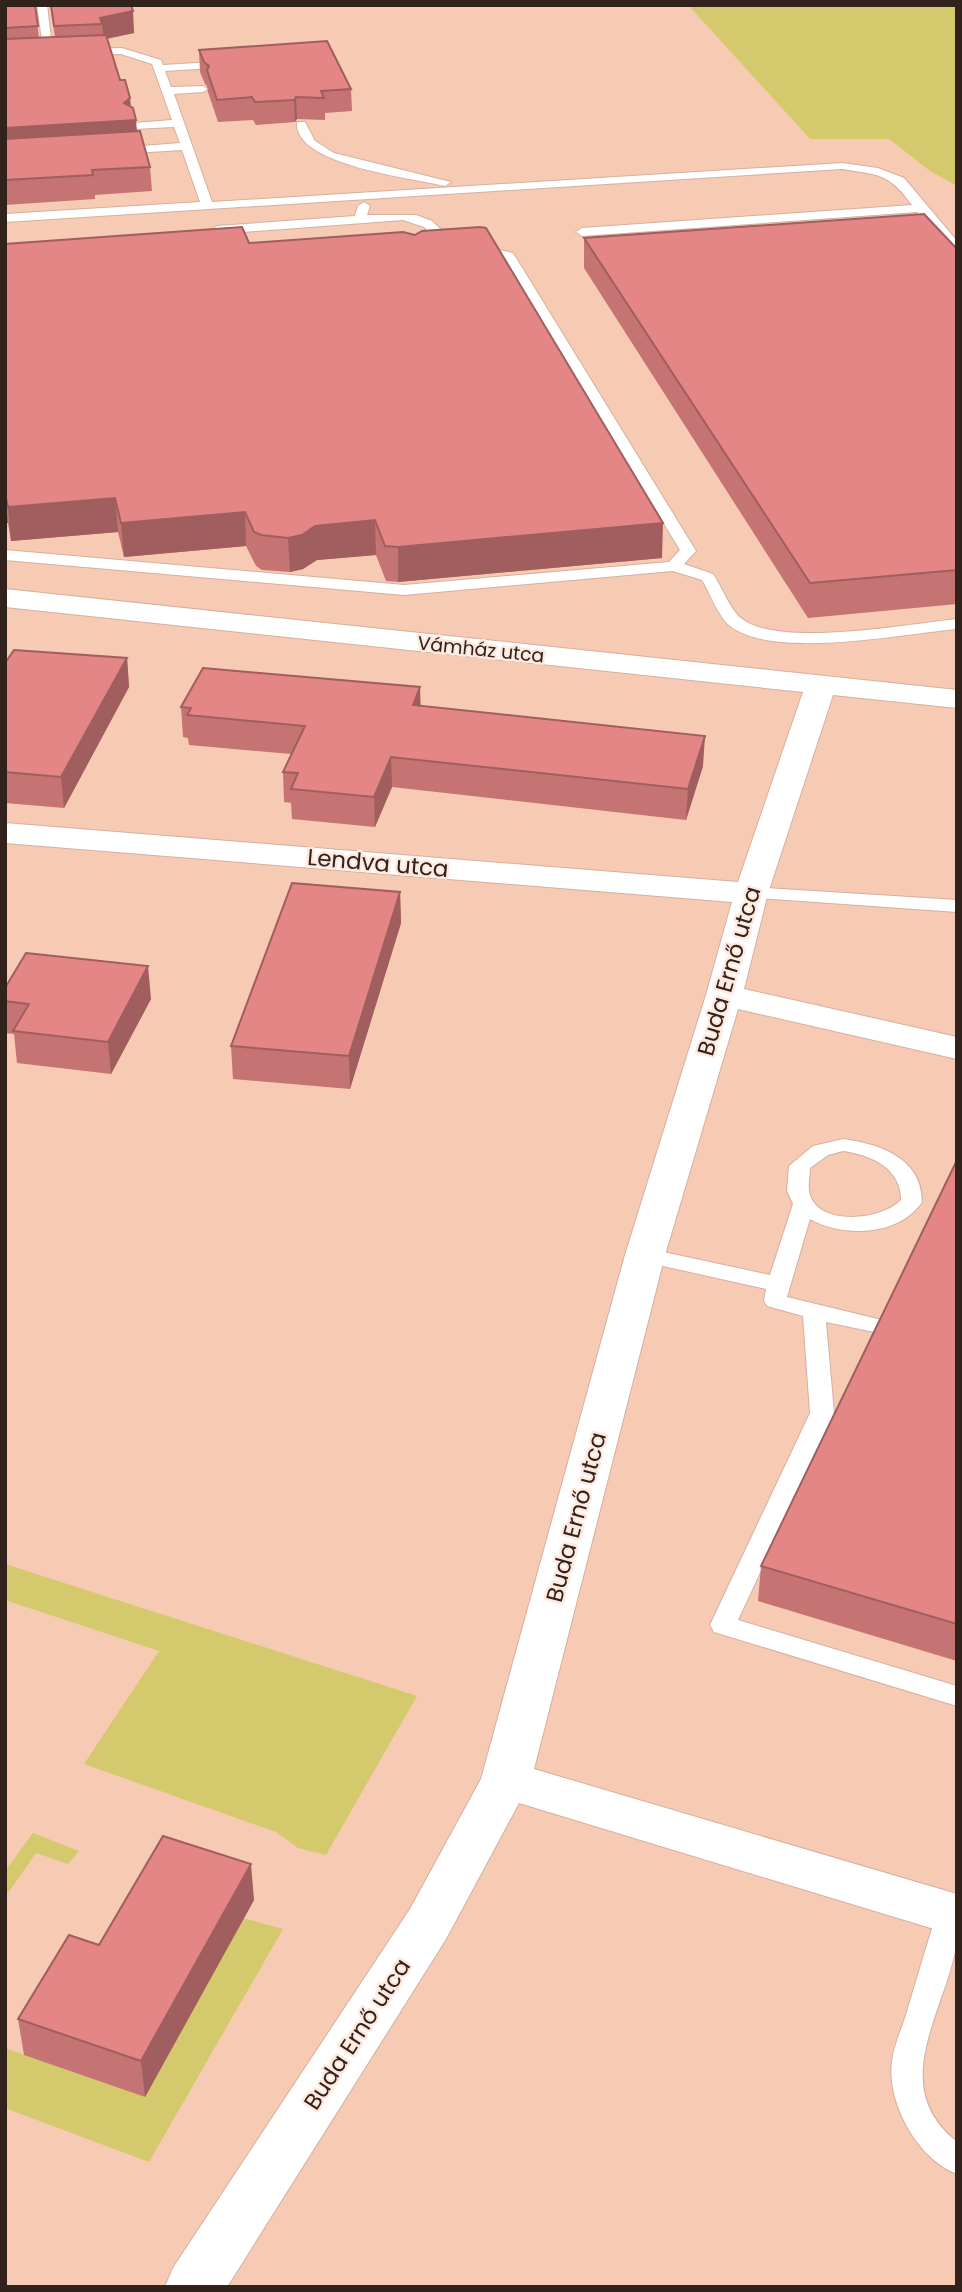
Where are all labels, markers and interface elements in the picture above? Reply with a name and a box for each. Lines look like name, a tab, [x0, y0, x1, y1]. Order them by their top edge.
street label: Vámház utca	[416, 629, 546, 670]
street label: Lendva utca	[306, 841, 450, 885]
street label: Buda Ernő utca	[690, 883, 768, 1059]
street label: Buda Ernő utca	[538, 1429, 614, 1605]
street label: Buda Ernő utca	[296, 1952, 418, 2116]

